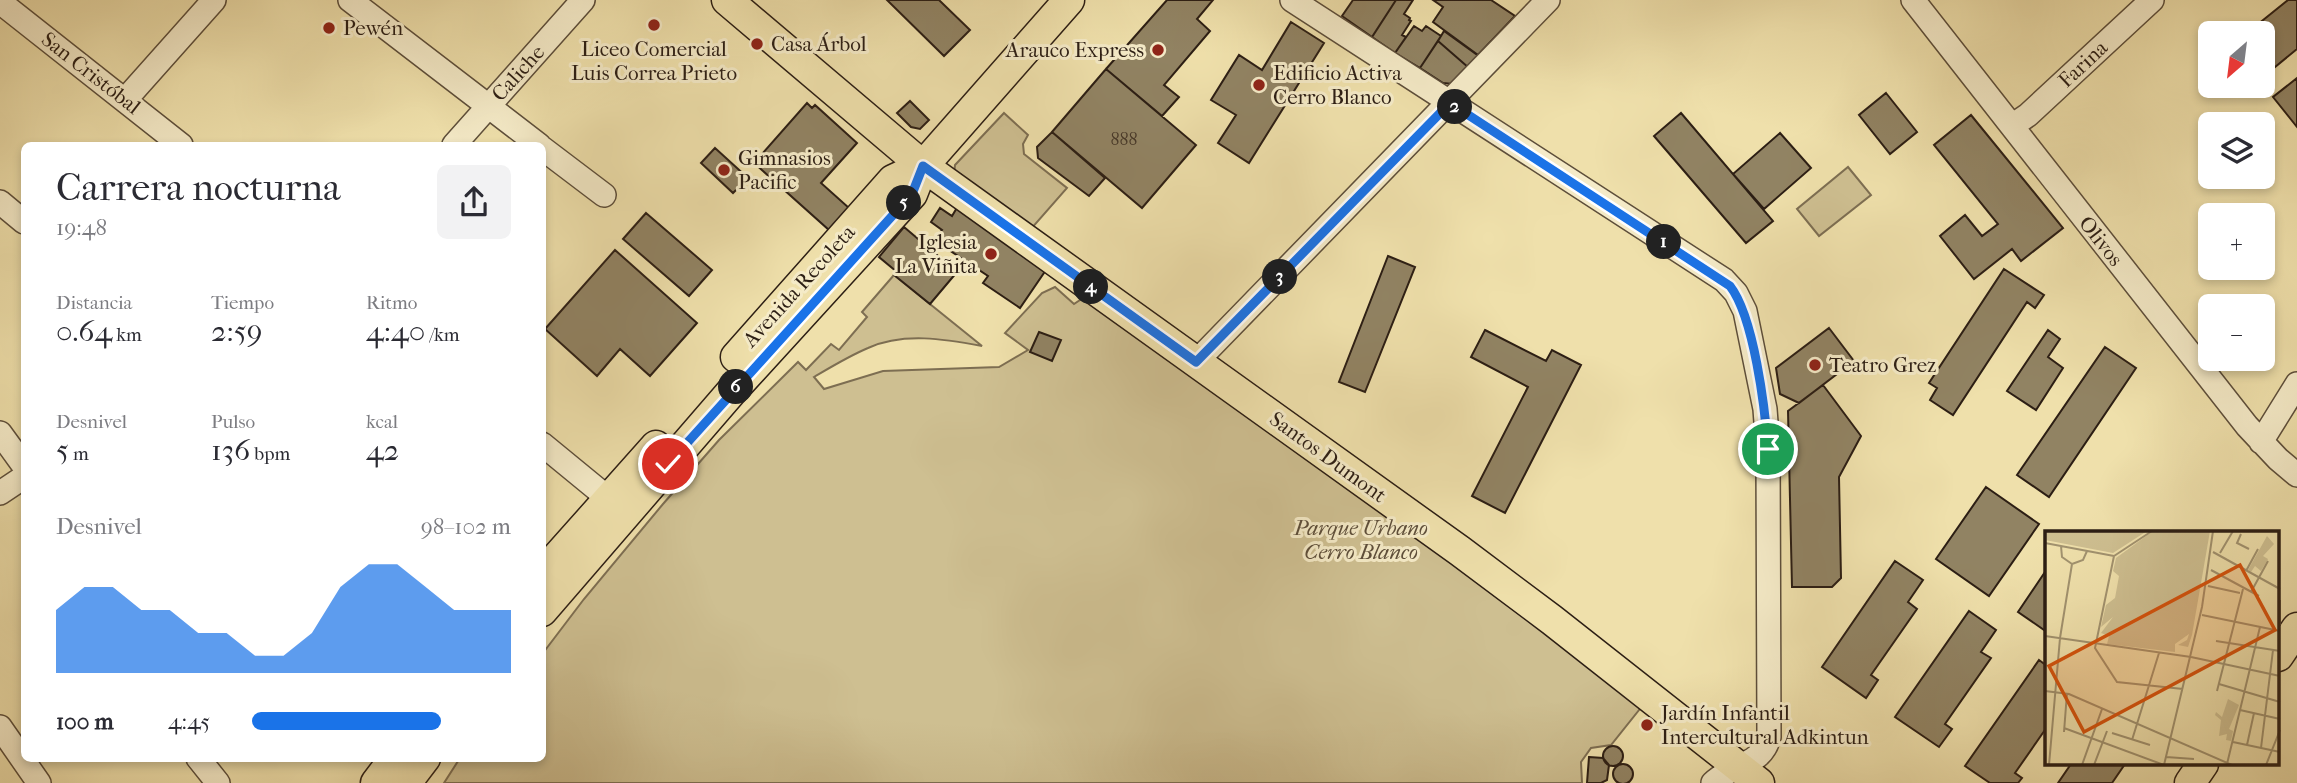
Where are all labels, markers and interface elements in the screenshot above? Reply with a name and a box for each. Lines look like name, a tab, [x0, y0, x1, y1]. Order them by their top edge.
place label: Pewén	[343, 16, 403, 40]
marker: Liceo Comercial Luis Correa Prieto	[646, 17, 662, 33]
marker: Pewén	[321, 20, 337, 36]
north arrow	[2198, 21, 2275, 98]
map controls	[2198, 21, 2275, 371]
street label: San Cristóbal	[37, 27, 145, 119]
place label: Casa Árbol	[771, 32, 867, 56]
street label: Farina	[2054, 35, 2113, 93]
marker: Casa Árbol	[749, 36, 765, 52]
place label: Liceo Comercial Luis Correa Prieto	[571, 37, 737, 85]
place label: Arauco Express	[1005, 38, 1144, 62]
street label: Caliche	[487, 40, 549, 106]
marker: Arauco Express	[1150, 42, 1166, 58]
place label: Edificio Activa Cerro Blanco	[1273, 61, 1402, 109]
marker: Edificio Activa Cerro Blanco	[1251, 77, 1267, 93]
pin: 2	[1438, 90, 1472, 124]
text: 2	[1450, 95, 1459, 117]
button: layers	[2198, 112, 2275, 189]
house number: 888	[1110, 129, 1138, 150]
place label: Gimnasios Pacific	[738, 146, 831, 194]
marker: Gimnasios Pacific	[716, 162, 732, 178]
text: Carrera nocturna	[56, 165, 341, 210]
button: share	[437, 165, 511, 239]
pin: 5	[886, 186, 922, 220]
text: 5	[899, 191, 908, 213]
button: +	[2198, 203, 2275, 280]
street label: Olivos	[2074, 211, 2128, 271]
text: 19:48	[56, 214, 107, 241]
street label: Avenida Recoleta	[737, 220, 860, 353]
pin: 1	[1646, 224, 1682, 260]
place label: Iglesia La Viñita	[895, 230, 977, 278]
text: 1	[1660, 230, 1667, 252]
marker: Iglesia La Viñita	[983, 246, 999, 262]
pin: 3	[1262, 260, 1298, 294]
text: 3	[1276, 265, 1283, 287]
pin: 4	[1074, 270, 1108, 304]
text: 4	[1085, 275, 1096, 297]
text: Distancia	[56, 292, 132, 314]
text: Tiempo	[211, 292, 274, 314]
text: Ritmo	[366, 292, 417, 314]
button: −	[2198, 294, 2275, 371]
text: 0.64	[56, 314, 112, 349]
text: 2:59	[211, 314, 262, 349]
text: 4:40	[366, 314, 425, 349]
text: km	[112, 324, 142, 346]
text: /km	[425, 324, 460, 346]
place label: Teatro Grez	[1829, 353, 1936, 377]
marker: Teatro Grez	[1807, 357, 1823, 373]
pin: 6	[718, 370, 754, 404]
text: 6	[730, 375, 741, 397]
street label: Santos Dumont	[1265, 407, 1391, 508]
text: Desnivel	[56, 411, 127, 433]
text: Pulso	[211, 411, 255, 433]
text: kcal	[366, 411, 398, 433]
pin	[1738, 419, 1798, 479]
icon: arrive	[1749, 430, 1787, 468]
text: 5	[56, 433, 69, 468]
text: 136	[211, 433, 250, 468]
text: 42	[366, 433, 399, 468]
pin	[638, 434, 698, 494]
text: m	[69, 443, 89, 465]
text: bpm	[250, 443, 290, 465]
icon: check	[649, 445, 687, 483]
text: Desnivel	[56, 513, 142, 540]
text: 98–102 m	[421, 513, 511, 540]
park label: Parque Urbano Cerro Blanco	[1293, 516, 1428, 564]
inset map	[2045, 531, 2280, 766]
place label: Jardín Infantil Intercultural Adkintun	[1659, 701, 1869, 749]
text: 100 m	[56, 708, 114, 735]
text: 4:45	[168, 708, 210, 735]
marker: Jardín Infantil Intercultural Adkintun	[1639, 717, 1655, 733]

